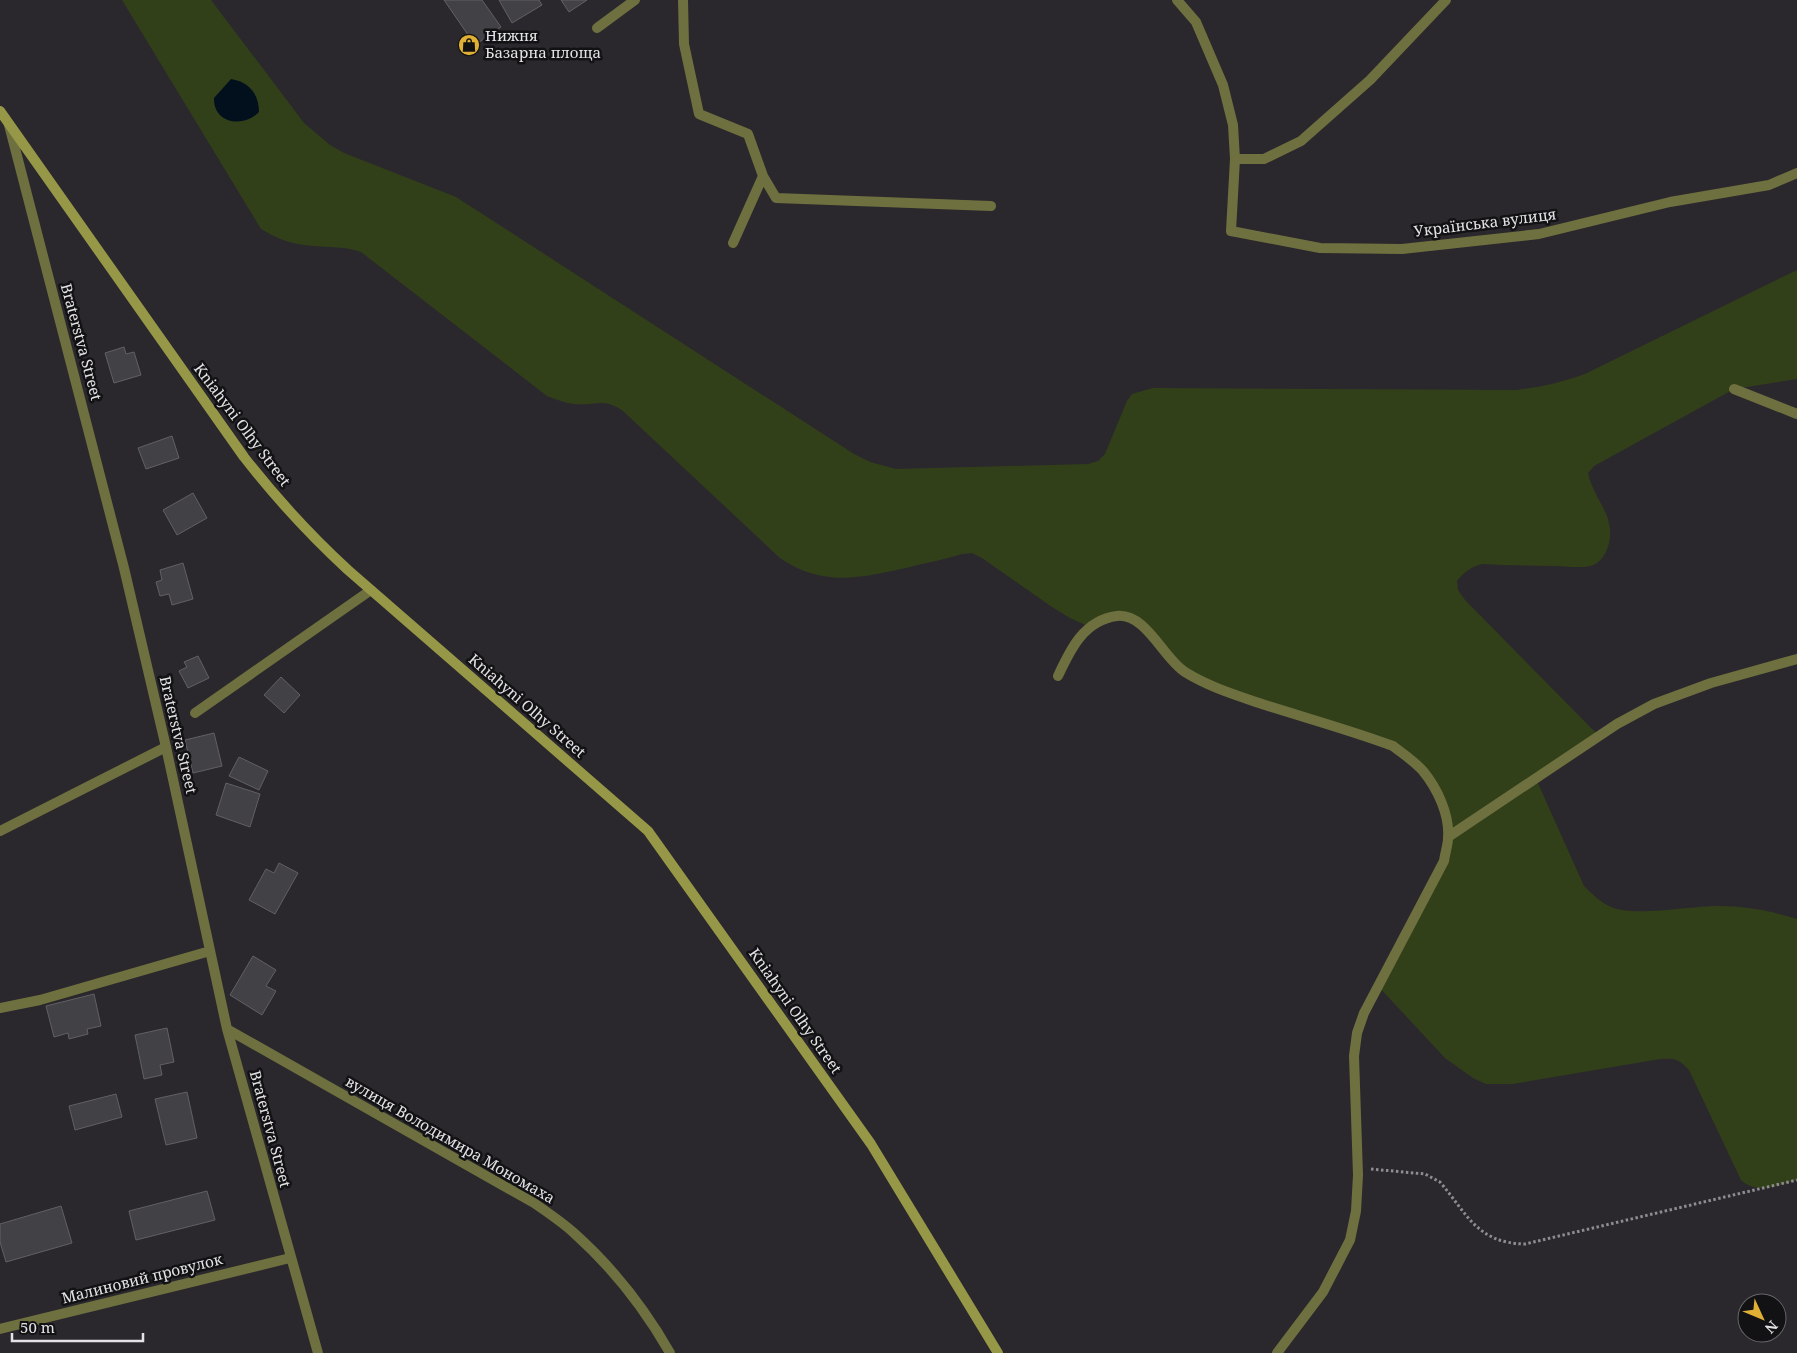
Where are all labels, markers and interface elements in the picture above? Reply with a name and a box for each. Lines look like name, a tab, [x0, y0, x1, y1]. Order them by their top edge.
place label: Нижня Базарна площа	[485, 25, 601, 62]
shop icon: Нижня Базарна площа	[457, 33, 481, 57]
street label: Українська вулиця	[1413, 203, 1557, 241]
street label: Braterstva Street	[57, 281, 107, 402]
street label: Kniahyni Olhy Street	[190, 359, 296, 490]
street label: Kniahyni Olhy Street	[465, 649, 590, 762]
street label: Braterstva Street	[156, 674, 202, 796]
street label: Kniahyni Olhy Street	[745, 944, 847, 1077]
street label: Braterstva Street	[246, 1068, 296, 1189]
street label: вулиця Володимира Мономаха	[342, 1071, 559, 1207]
street label: Малиновий провулок	[59, 1248, 224, 1308]
north arrow	[1737, 1293, 1787, 1343]
scale bar	[12, 1310, 144, 1342]
text: 50 m	[20, 1317, 55, 1337]
text: N	[1761, 1317, 1782, 1338]

